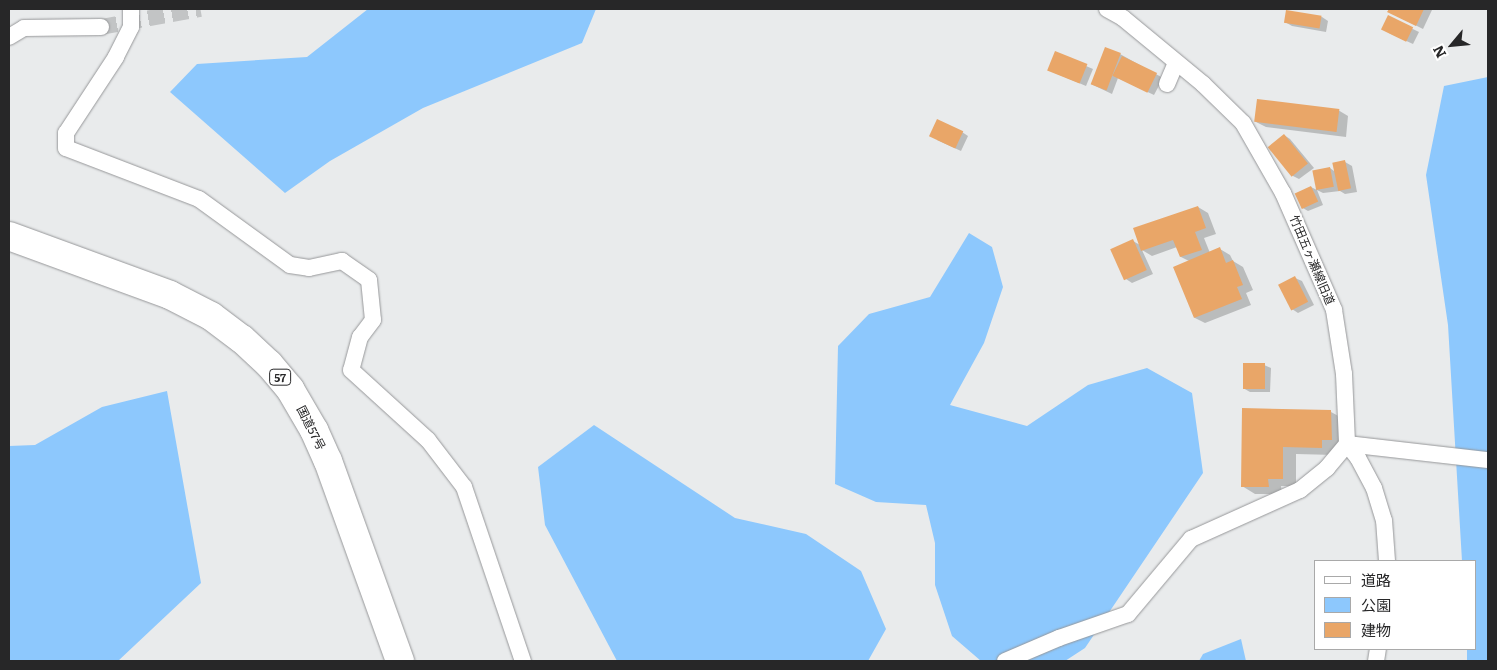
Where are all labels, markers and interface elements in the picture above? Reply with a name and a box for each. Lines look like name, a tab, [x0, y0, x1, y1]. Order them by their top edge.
north arrow	[1427, 20, 1477, 70]
text: N	[1427, 42, 1450, 62]
street label: 竹田五ヶ瀬線旧道	[1287, 213, 1337, 307]
road number: 57	[269, 368, 291, 386]
street label: 国道57号	[294, 403, 328, 453]
legend	[1314, 560, 1477, 650]
text: 道路	[1361, 568, 1391, 591]
text: 公園	[1361, 593, 1391, 616]
text: 建物	[1361, 618, 1391, 641]

